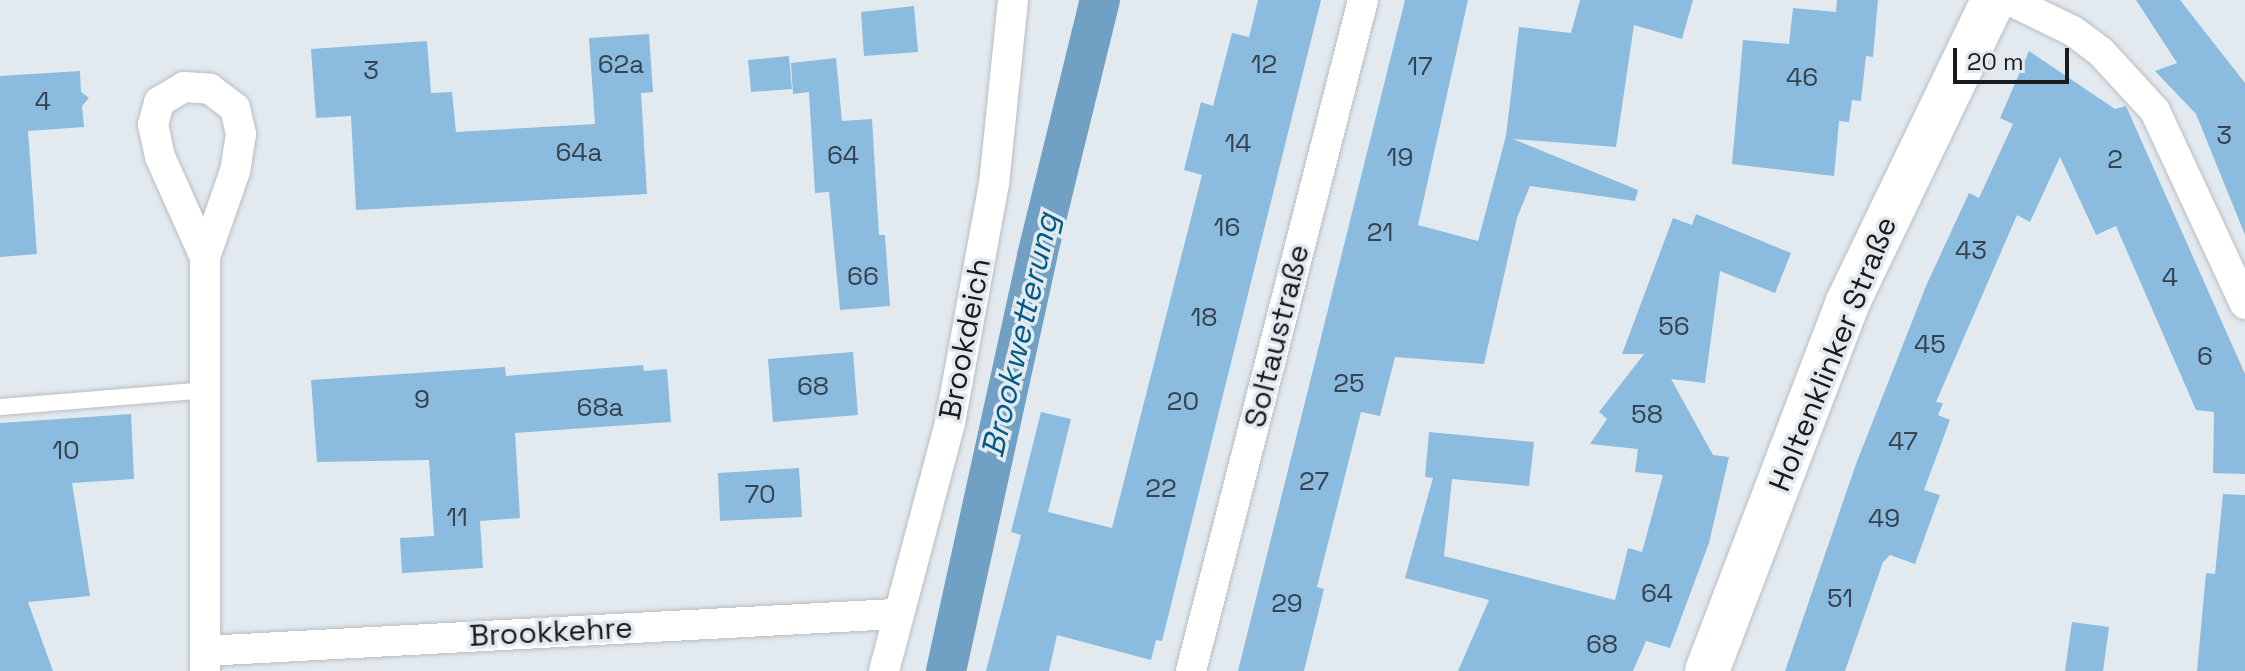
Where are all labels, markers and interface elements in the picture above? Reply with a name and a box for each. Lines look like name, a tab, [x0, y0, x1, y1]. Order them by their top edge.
scale bar	[1957, 32, 2073, 82]
text: 20 m	[1967, 46, 2024, 77]
house number: 62a	[598, 49, 644, 81]
house number: 12	[1251, 49, 1277, 81]
house number: 17	[1407, 51, 1433, 83]
house number: 3	[363, 55, 379, 87]
house number: 46	[1786, 62, 1818, 94]
house number: 4	[35, 86, 51, 118]
house number: 3	[2216, 120, 2232, 152]
house number: 14	[1224, 128, 1252, 160]
house number: 64a	[555, 137, 603, 169]
house number: 64	[827, 140, 859, 172]
house number: 19	[1387, 142, 1413, 174]
house number: 2	[2107, 144, 2123, 176]
water label: Brookwetterung	[973, 209, 1067, 461]
street label: Holtenklinker Straße	[1761, 211, 1905, 497]
house number: 16	[1214, 212, 1240, 244]
house number: 21	[1367, 217, 1393, 249]
house number: 43	[1955, 235, 1987, 267]
street label: Soltaustraße	[1237, 241, 1317, 431]
street label: Brookdeich	[932, 255, 998, 423]
house number: 66	[847, 261, 879, 293]
house number: 4	[2162, 262, 2178, 294]
house number: 18	[1190, 302, 1218, 334]
house number: 56	[1658, 311, 1690, 343]
house number: 45	[1914, 329, 1946, 361]
house number: 6	[2197, 341, 2213, 373]
house number: 25	[1333, 368, 1365, 400]
house number: 68	[797, 371, 829, 403]
house number: 9	[414, 384, 430, 416]
house number: 20	[1167, 386, 1199, 418]
house number: 68a	[576, 392, 624, 424]
house number: 58	[1631, 399, 1663, 431]
house number: 47	[1888, 426, 1918, 458]
house number: 10	[52, 435, 80, 467]
house number: 27	[1299, 466, 1329, 498]
house number: 22	[1145, 473, 1177, 505]
house number: 70	[744, 479, 776, 511]
house number: 11	[446, 502, 468, 534]
house number: 49	[1868, 503, 1900, 535]
house number: 64	[1641, 578, 1673, 610]
house number: 51	[1827, 583, 1853, 615]
house number: 29	[1271, 588, 1303, 620]
street label: Brookkehre	[468, 610, 634, 654]
house number: 68	[1586, 629, 1618, 661]

